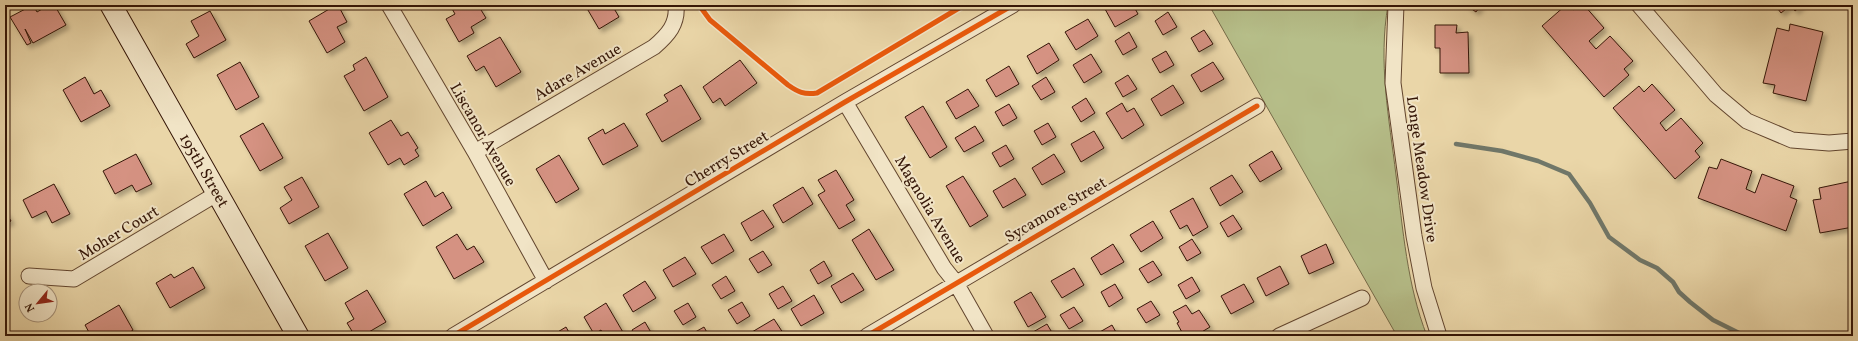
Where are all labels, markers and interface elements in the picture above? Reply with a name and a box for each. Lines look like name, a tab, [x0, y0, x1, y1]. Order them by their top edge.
street label: Adare Avenue	[530, 39, 626, 107]
street label: Liscanor Avenue	[444, 79, 521, 191]
street label: Longe Meadow Drive	[1400, 95, 1442, 244]
street label: Cherry Street	[681, 126, 773, 193]
street label: 195th Street	[173, 130, 234, 212]
street label: Magnolia Avenue	[888, 152, 970, 268]
street label: Sycamore Street	[1001, 172, 1111, 249]
street label: Moher Court	[75, 201, 164, 266]
north arrow	[18, 283, 58, 323]
text: N	[22, 300, 39, 314]

